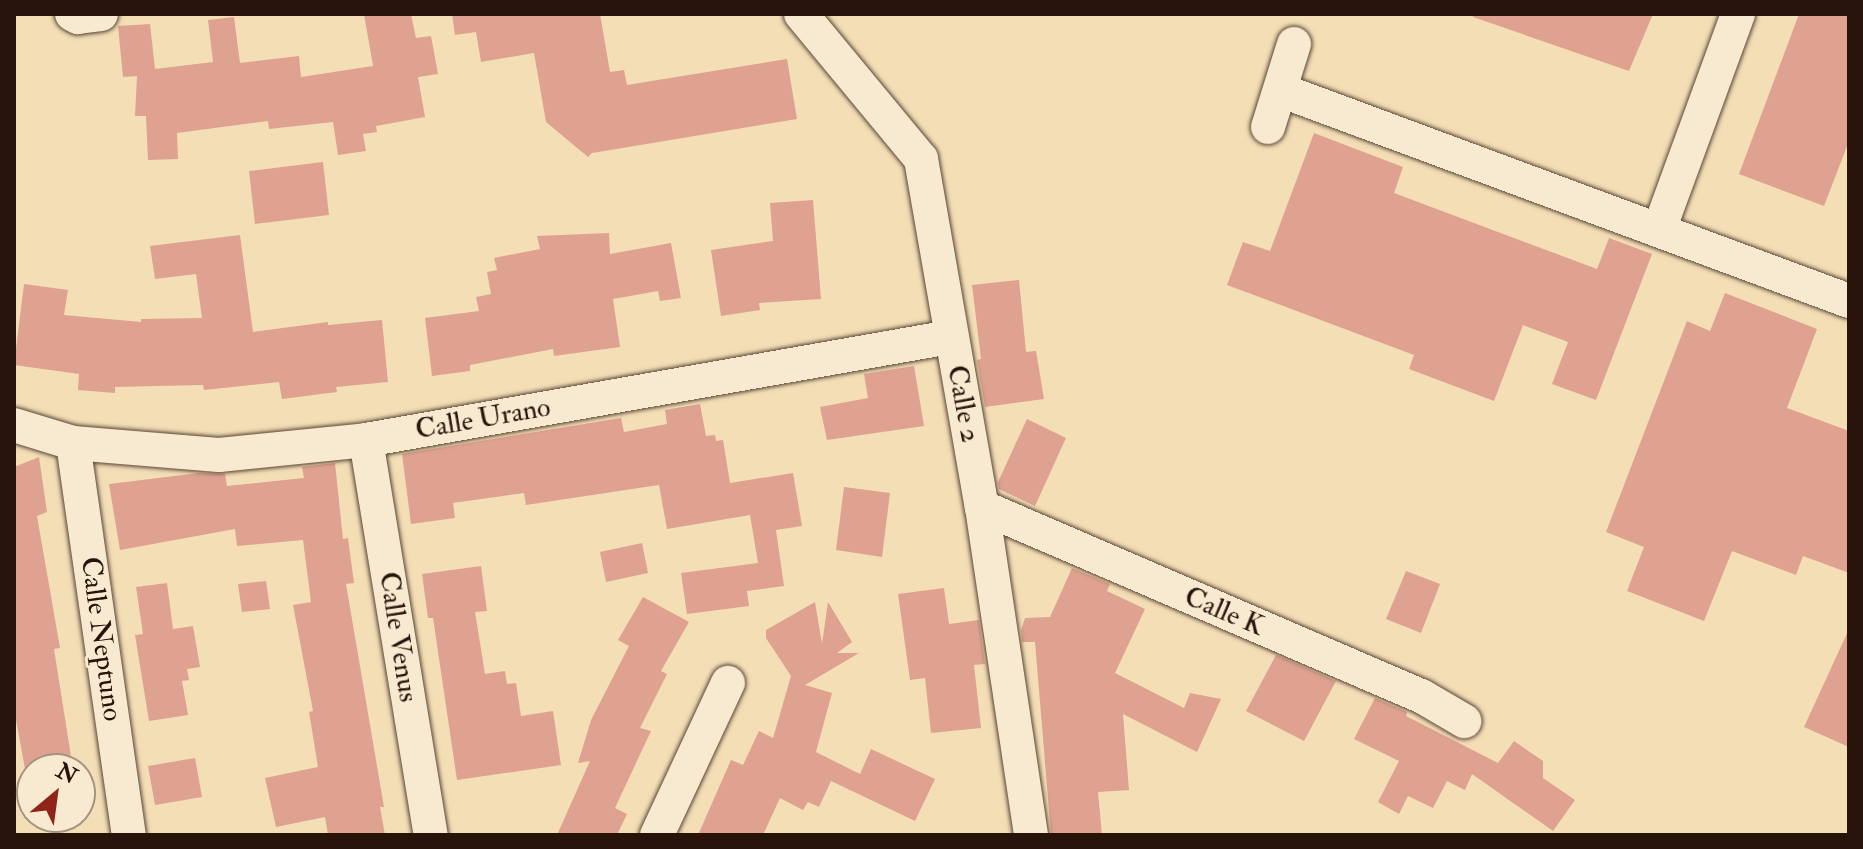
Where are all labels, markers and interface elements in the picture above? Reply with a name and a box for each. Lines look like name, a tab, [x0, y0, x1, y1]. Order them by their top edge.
street label: Calle 2	[939, 363, 987, 445]
street label: Calle Urano	[413, 391, 553, 447]
street label: Calle Neptuno	[73, 555, 129, 723]
street label: Calle Venus	[371, 570, 425, 704]
street label: Calle K	[1179, 580, 1269, 644]
north arrow	[16, 753, 96, 833]
text: N	[51, 757, 82, 791]

